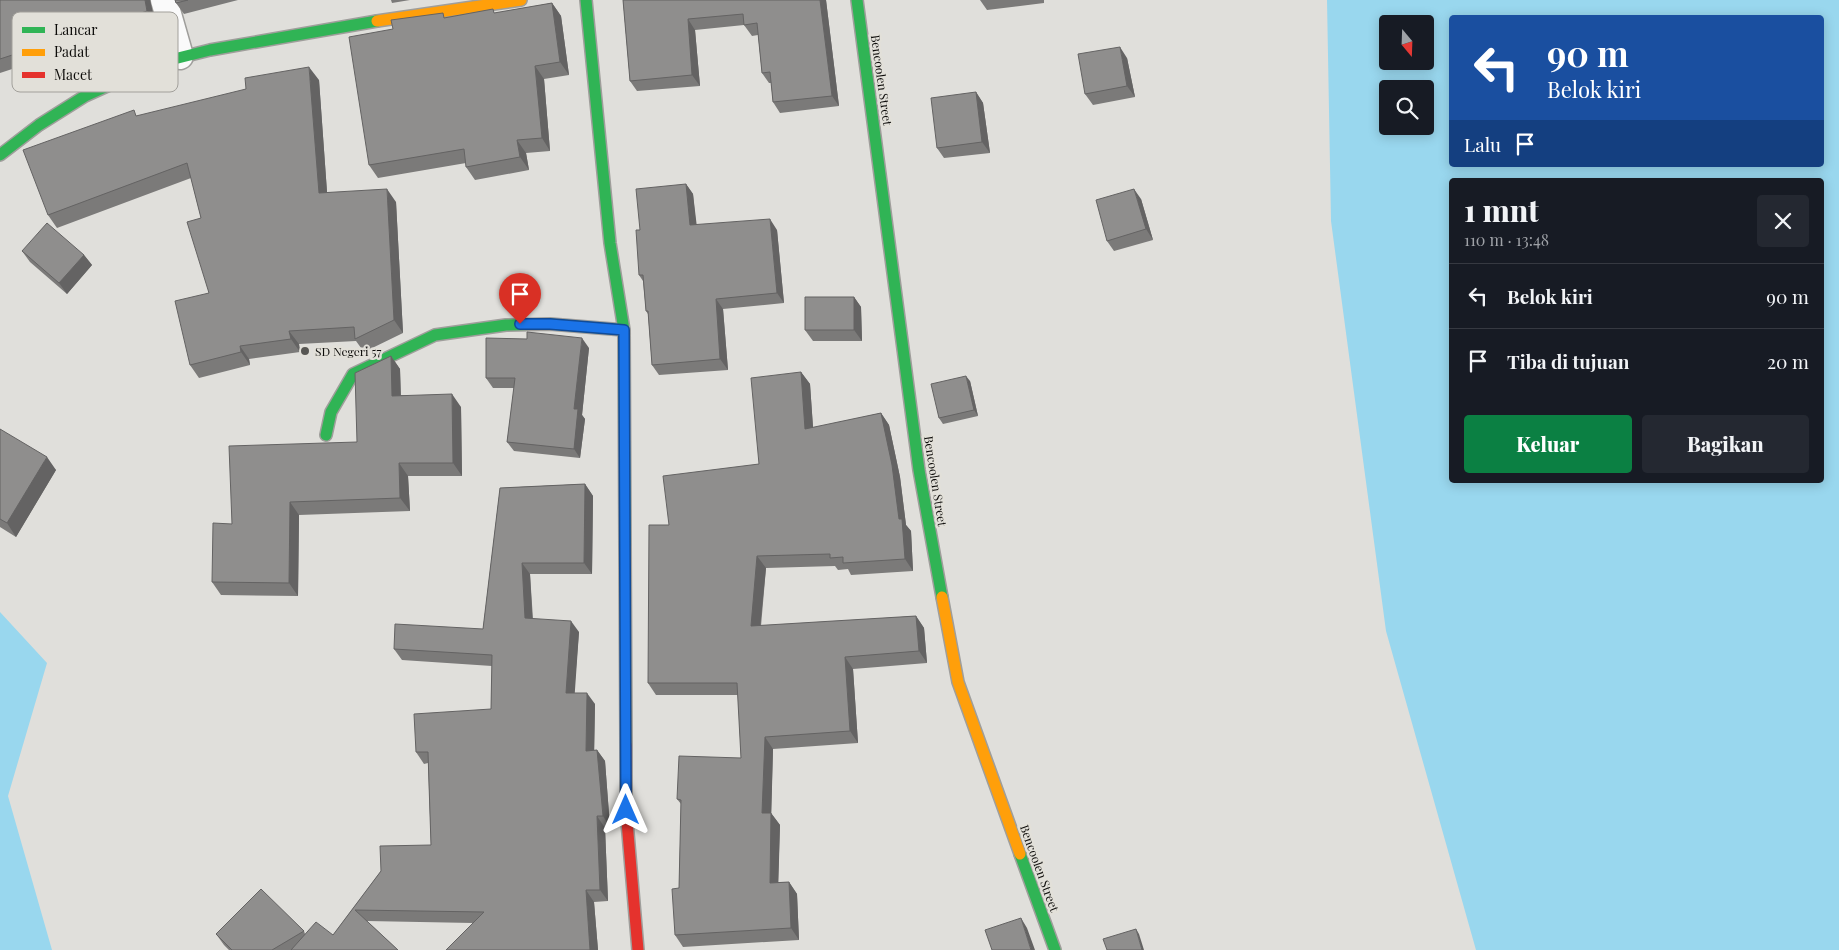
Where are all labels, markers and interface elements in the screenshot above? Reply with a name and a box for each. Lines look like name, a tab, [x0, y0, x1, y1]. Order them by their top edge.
legend	[12, 12, 178, 92]
north arrow	[1379, 15, 1434, 70]
map controls	[1379, 15, 1434, 135]
text: Lancar	[54, 20, 98, 39]
text: 90 m	[1547, 29, 1629, 76]
street label: Bencoolen Street	[868, 34, 896, 127]
icon: left	[1464, 35, 1529, 100]
text: Padat	[54, 42, 90, 61]
text: Macet	[54, 65, 93, 84]
text: Belok kiri	[1547, 74, 1641, 104]
button: search	[1379, 80, 1434, 135]
icon: arrive	[1511, 130, 1539, 158]
text: Lalu	[1464, 131, 1501, 157]
text: 1 mnt	[1464, 190, 1539, 230]
button: close	[1757, 195, 1809, 247]
text: 110 m · 13:48	[1464, 229, 1549, 250]
pin	[499, 273, 541, 324]
icon: arrive	[506, 280, 534, 308]
icon: left	[1464, 282, 1492, 310]
text: Belok kiri	[1507, 283, 1593, 309]
text: 90 m	[1766, 283, 1809, 309]
place label: SD Negeri 57	[315, 343, 382, 359]
marker: SD Negeri 57	[299, 345, 311, 357]
icon: arrive	[1464, 347, 1492, 375]
text: Tiba di tujuan	[1507, 348, 1629, 374]
text: 20 m	[1767, 348, 1809, 374]
button: Keluar	[1464, 415, 1632, 473]
button: Bagikan	[1642, 415, 1809, 473]
street label: Bencoolen Street	[921, 435, 951, 528]
position arrow	[599, 783, 651, 835]
street label: Bencoolen Street	[1017, 822, 1063, 914]

